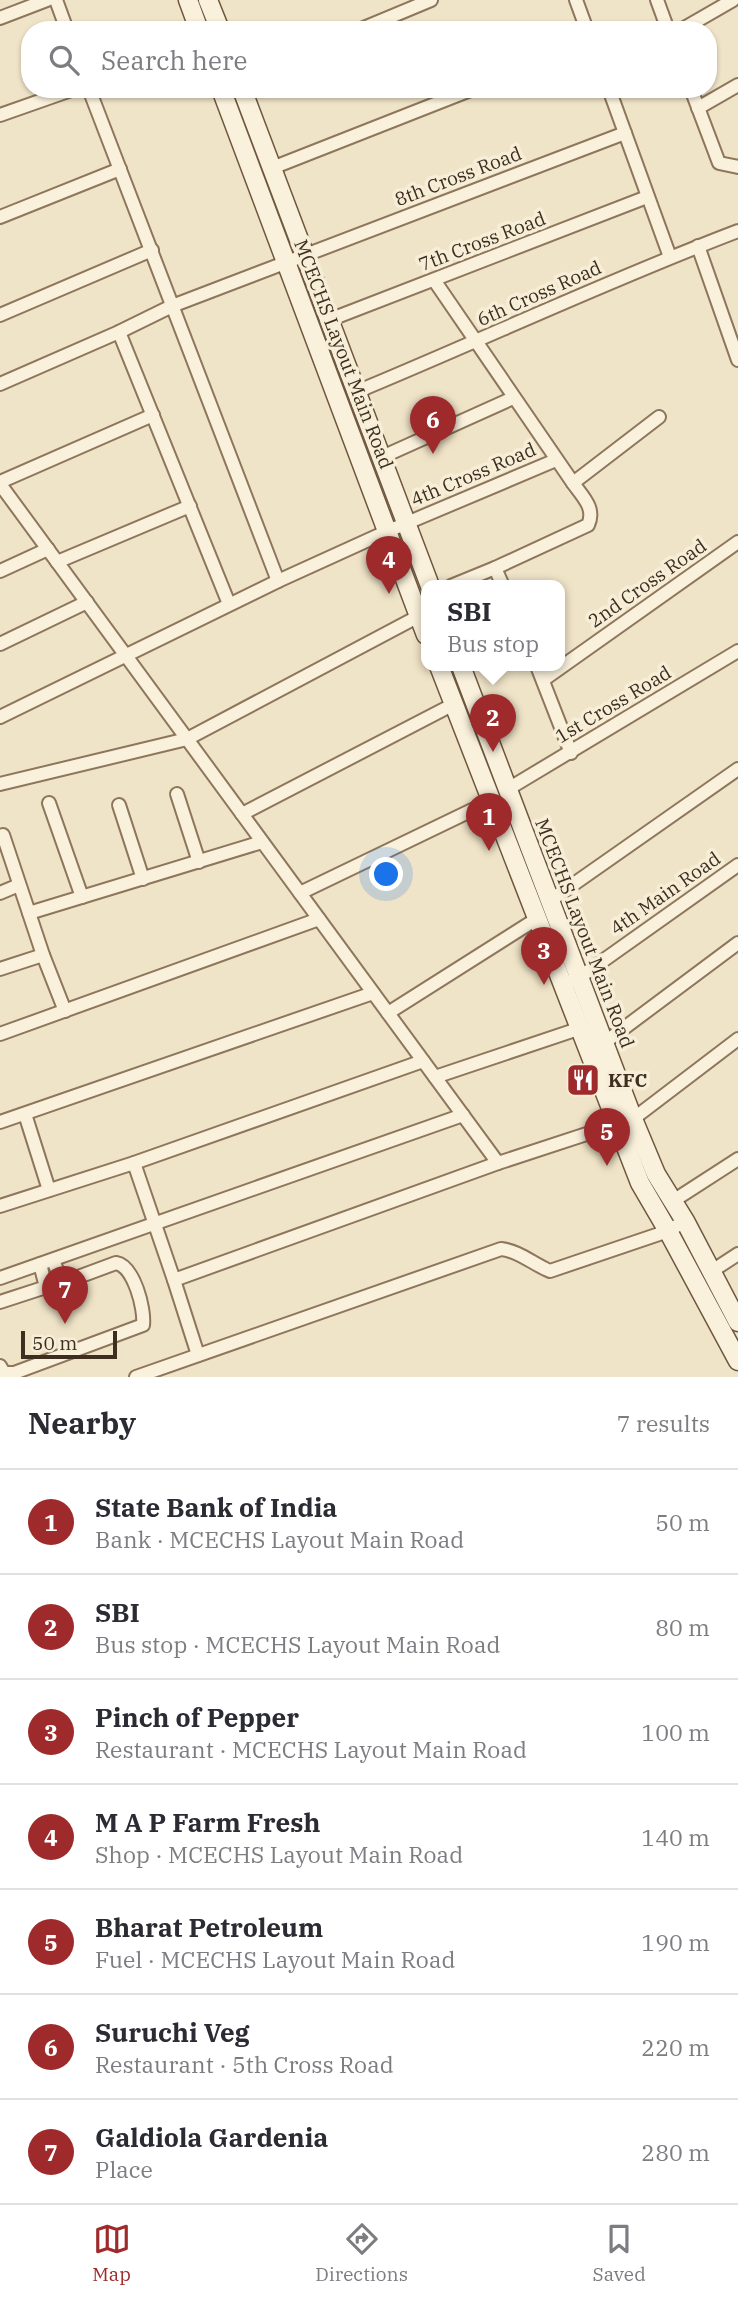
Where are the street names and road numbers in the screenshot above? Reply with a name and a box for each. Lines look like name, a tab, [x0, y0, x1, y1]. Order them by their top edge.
street label: 8th Cross Road	[391, 141, 525, 211]
street label: 7th Cross Road	[415, 206, 549, 276]
street label: MCECHS Layout Main Road	[289, 236, 399, 472]
street label: 6th Cross Road	[473, 255, 605, 331]
street label: 4th Cross Road	[407, 437, 539, 511]
street label: 2nd Cross Road	[583, 533, 711, 633]
street label: 1st Cross Road	[551, 660, 675, 748]
street label: MCECHS Layout Main Road	[530, 815, 640, 1051]
street label: 4th Main Road	[605, 846, 725, 940]

